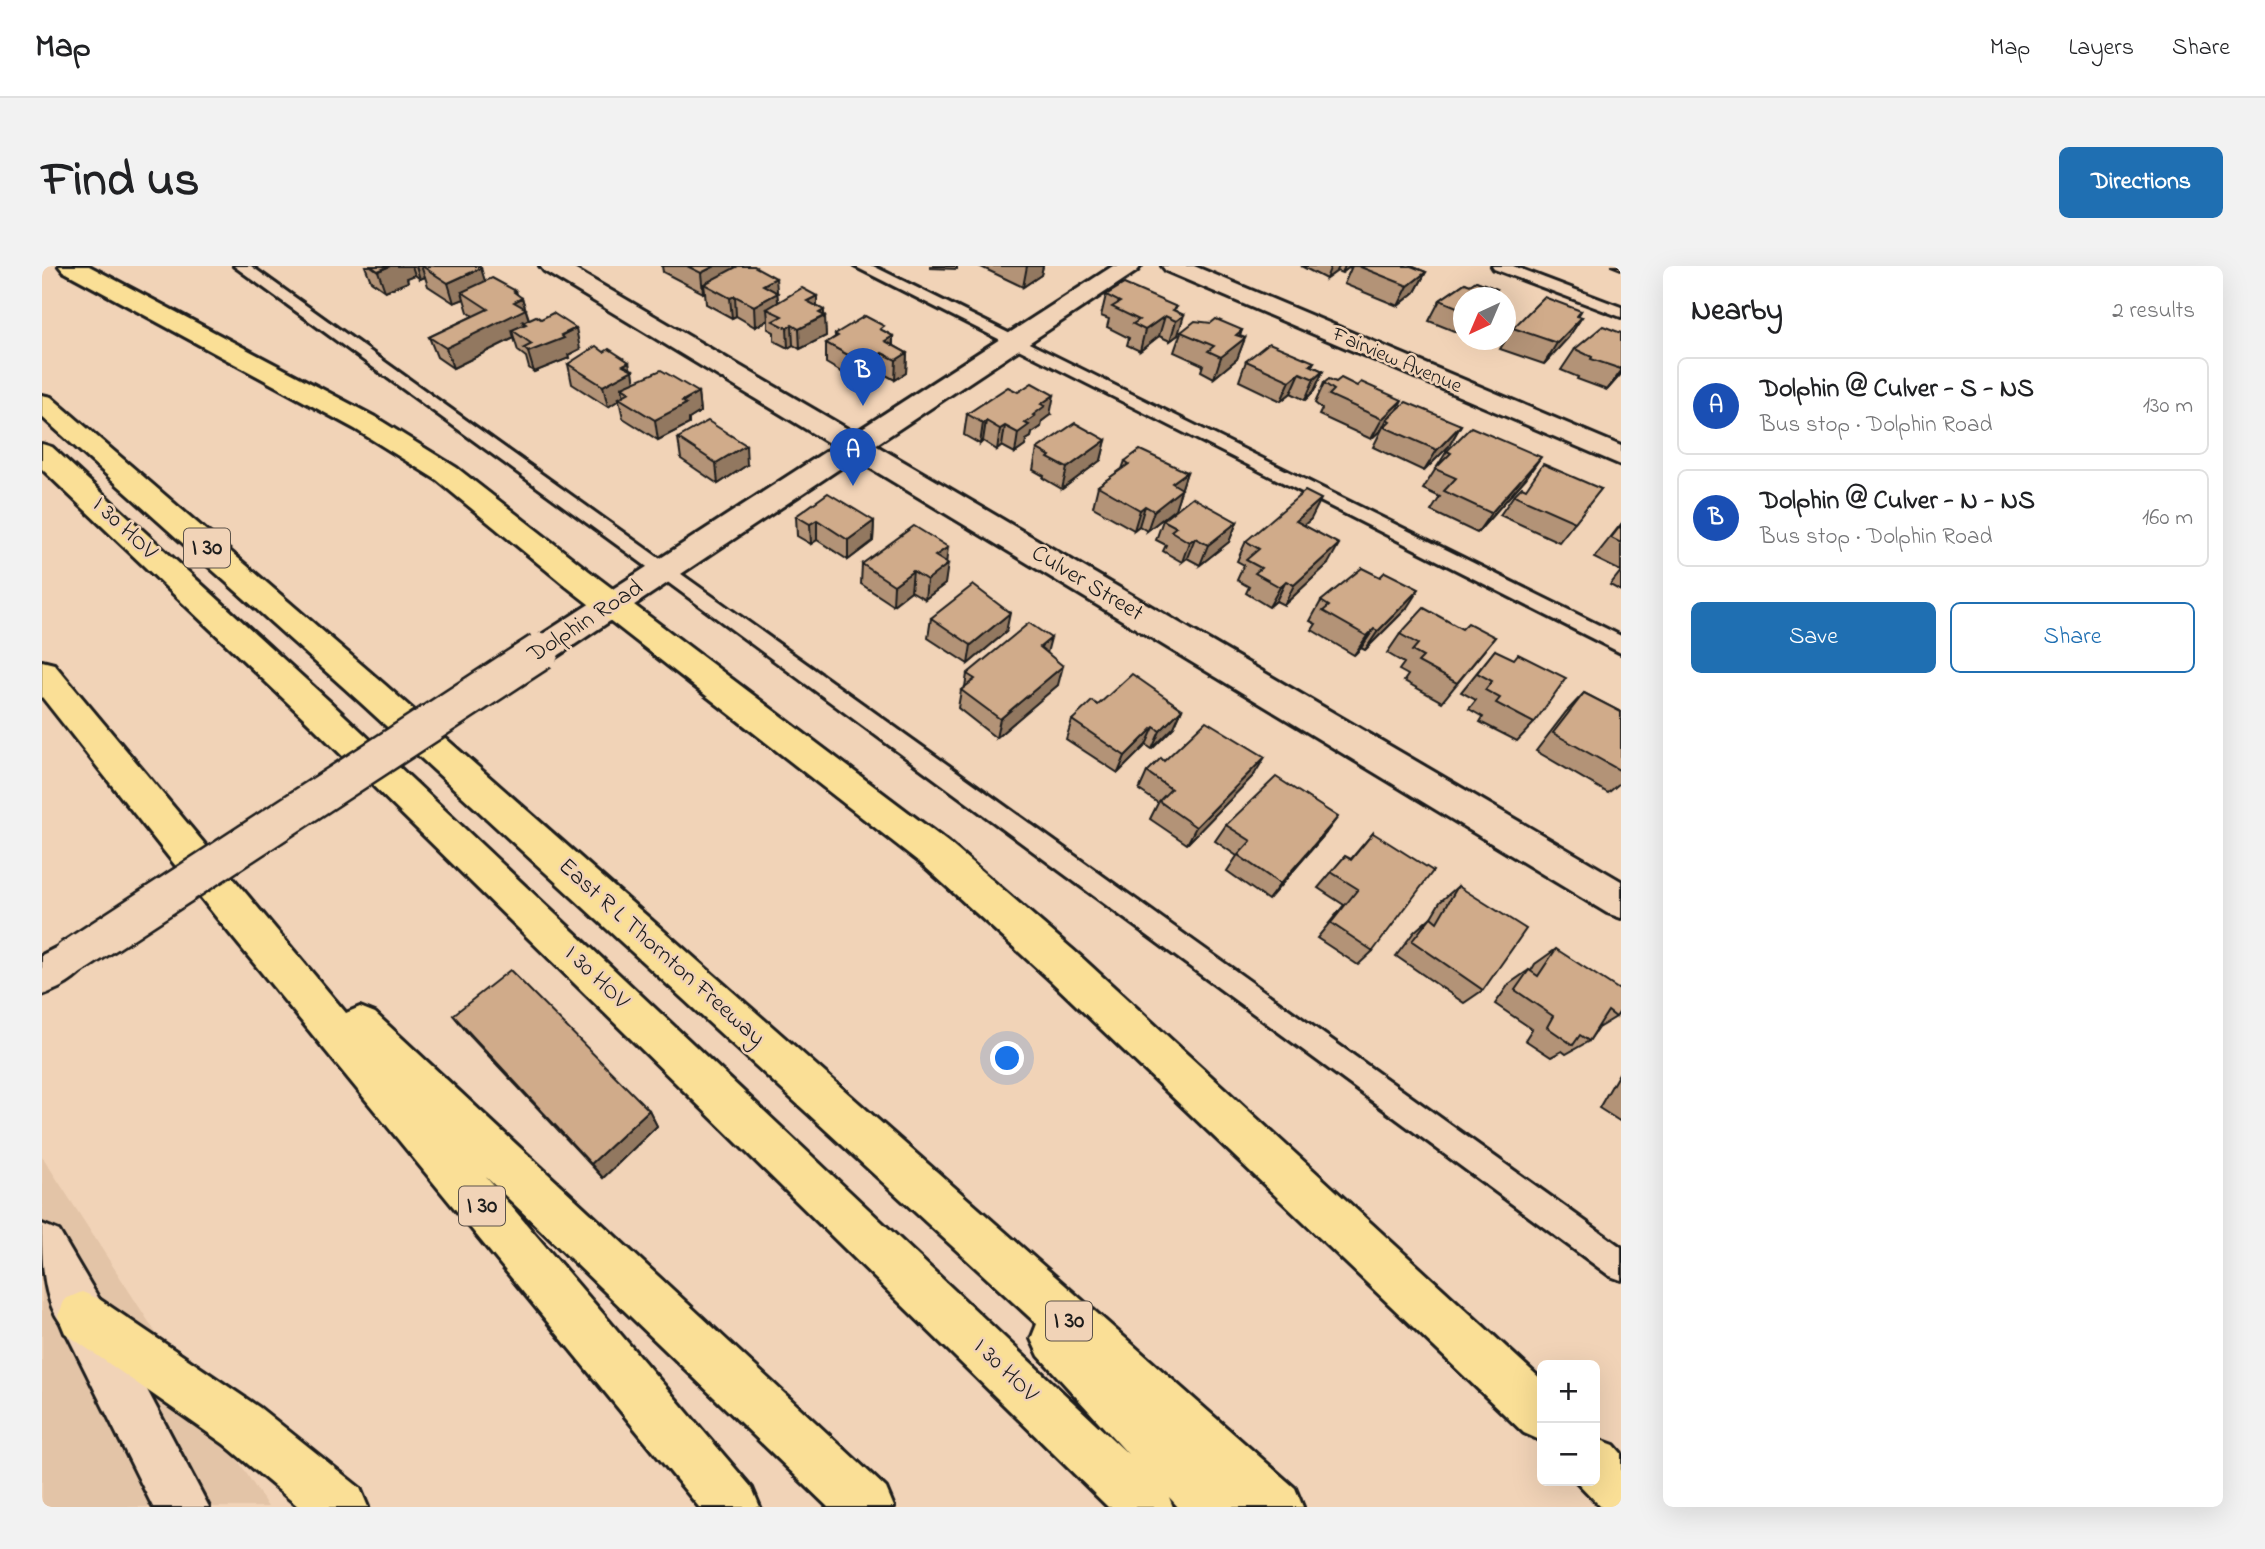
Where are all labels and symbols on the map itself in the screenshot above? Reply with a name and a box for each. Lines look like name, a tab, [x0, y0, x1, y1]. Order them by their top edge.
north arrow	[1453, 287, 1516, 350]
street label: Fairview Avenue	[1327, 320, 1467, 402]
pin: B	[840, 348, 886, 406]
pin: A	[830, 428, 876, 486]
street label: I 30 HOV	[83, 489, 165, 569]
road number: I 30	[184, 528, 230, 568]
street label: Culver Street	[1024, 537, 1150, 631]
street label: Dolphin Road	[520, 571, 651, 673]
street label: East R L Thornton Freeway	[549, 850, 772, 1056]
street label: I 30 HOV	[555, 938, 637, 1018]
your location	[990, 1041, 1024, 1075]
road number: I 30	[459, 1186, 505, 1225]
road number: I 30	[1046, 1302, 1092, 1340]
street label: I 30 HOV	[964, 1331, 1046, 1411]

